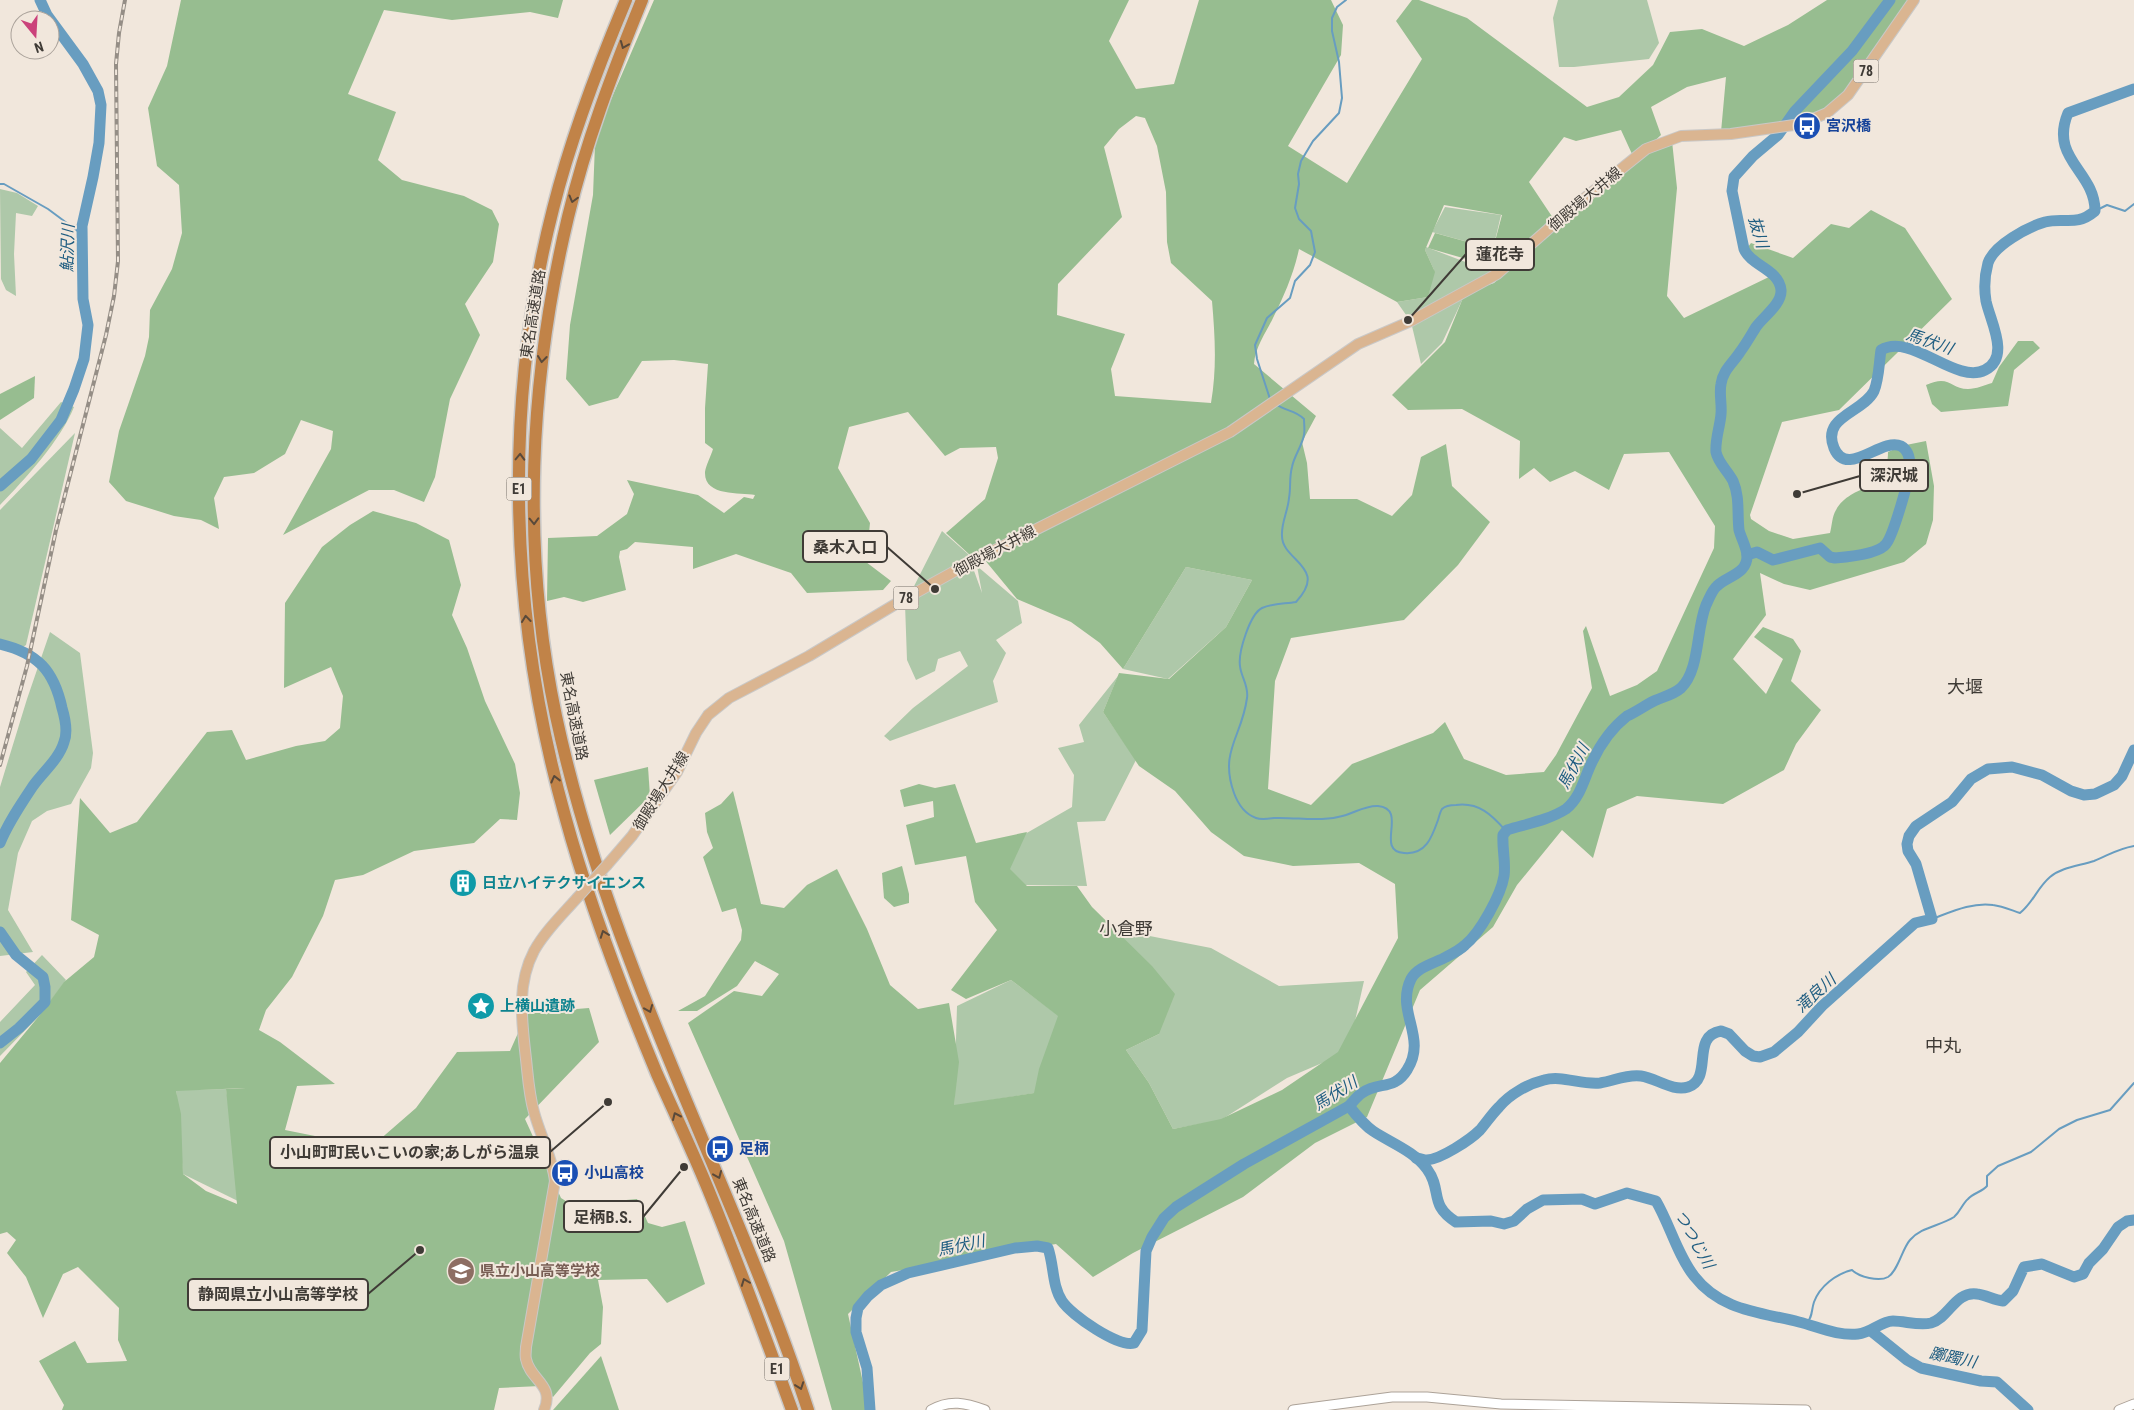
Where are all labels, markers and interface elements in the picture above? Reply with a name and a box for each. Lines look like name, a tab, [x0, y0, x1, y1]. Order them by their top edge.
north arrow	[10, 10, 60, 60]
text: N	[32, 38, 46, 56]
one-way arrow	[620, 40, 630, 49]
road number: 78	[1854, 59, 1878, 82]
bus stop icon: 宮沢橋	[1792, 111, 1822, 141]
place label: 宮沢橋	[1826, 117, 1872, 135]
street label: 御殿場大井線	[1545, 163, 1625, 235]
one-way arrow	[568, 195, 578, 203]
water label: 抜川	[1745, 214, 1773, 252]
water label: 鮎沢川	[57, 222, 78, 272]
callout: 蓮花寺	[1466, 239, 1534, 270]
text: 蓮花寺	[1476, 245, 1524, 264]
street label: 東名高速道路	[517, 268, 549, 360]
water label: 馬伏川	[1904, 325, 1958, 359]
one-way arrow	[537, 355, 548, 363]
one-way arrow	[514, 453, 525, 461]
callout: 深沢城	[1860, 460, 1928, 491]
text: 深沢城	[1870, 466, 1918, 485]
road number: E1	[506, 478, 532, 500]
one-way arrow	[529, 518, 539, 525]
street label: 御殿場大井線	[951, 522, 1039, 580]
callout: 桑木入口	[803, 531, 887, 562]
text: 桑木入口	[813, 538, 877, 557]
road number: 78	[894, 586, 918, 610]
one-way arrow	[521, 615, 532, 623]
street label: 東名高速道路	[557, 670, 591, 762]
district label: 大堰	[1947, 676, 1983, 697]
water label: 馬伏川	[1554, 739, 1594, 792]
street label: 御殿場大井線	[630, 748, 692, 834]
one-way arrow	[550, 775, 561, 784]
building icon: 日立ハイテクサイエンス	[448, 868, 478, 898]
place label: 日立ハイテクサイエンス	[482, 874, 646, 892]
district label: 小倉野	[1099, 918, 1153, 939]
one-way arrow	[600, 930, 610, 939]
water label: 滝良川	[1791, 969, 1841, 1016]
place icon: 上横山遺跡	[466, 991, 496, 1021]
place label: 上横山遺跡	[500, 997, 575, 1015]
one-way arrow	[643, 1004, 653, 1013]
district label: 中丸	[1925, 1035, 1961, 1056]
water label: 馬伏川	[1310, 1072, 1362, 1114]
one-way arrow	[672, 1112, 683, 1121]
bus stop icon: 足柄	[705, 1134, 735, 1164]
callout: 小山町町民いこいの家;あしがら温泉	[270, 1137, 550, 1168]
place label: 足柄	[739, 1140, 769, 1158]
text: 小山町町民いこいの家;あしがら温泉	[280, 1143, 540, 1162]
bus stop icon: 小山高校	[550, 1158, 580, 1188]
place label: 小山高校	[584, 1164, 644, 1182]
one-way arrow	[711, 1170, 722, 1179]
street label: 東名高速道路	[729, 1175, 779, 1265]
callout: 足柄B.S.	[564, 1201, 643, 1232]
water label: つつじ川	[1671, 1207, 1719, 1274]
text: 足柄B.S.	[574, 1208, 632, 1227]
water label: 馬伏川	[936, 1231, 989, 1260]
school or university icon: 県立小山高等学校	[446, 1256, 476, 1286]
place label: 県立小山高等学校	[480, 1262, 600, 1280]
one-way arrow	[741, 1278, 751, 1287]
callout: 静岡県立小山高等学校	[188, 1279, 368, 1310]
text: 静岡県立小山高等学校	[198, 1285, 358, 1304]
water label: 躑躅川	[1927, 1343, 1980, 1372]
road number: E1	[764, 1358, 790, 1380]
one-way arrow	[794, 1382, 804, 1390]

